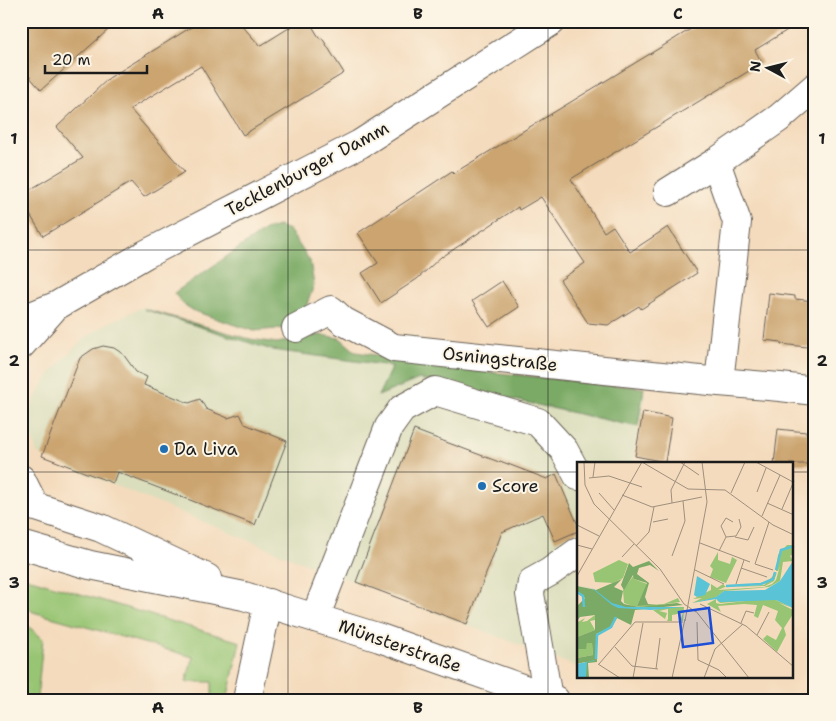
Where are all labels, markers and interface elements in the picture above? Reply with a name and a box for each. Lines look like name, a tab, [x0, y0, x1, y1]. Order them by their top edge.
text: A	[152, 3, 164, 24]
text: B	[413, 3, 423, 24]
text: C	[673, 3, 683, 24]
scale bar	[45, 42, 148, 74]
north arrow	[744, 42, 794, 92]
text: 20 m	[52, 50, 91, 70]
text: N	[745, 60, 765, 73]
street label: Tecklenburger Damm	[221, 116, 393, 222]
text: 1	[10, 128, 18, 149]
text: 1	[818, 128, 826, 149]
street label: Osningstraße	[441, 341, 559, 377]
text: 2	[8, 350, 20, 371]
text: 2	[816, 350, 828, 371]
place label: Da Liva	[174, 437, 238, 461]
marker: Da Liva	[158, 443, 170, 455]
inset map	[577, 462, 794, 678]
place label: Score	[492, 474, 539, 498]
marker: Score	[476, 480, 488, 492]
text: 3	[8, 572, 20, 593]
text: 3	[816, 572, 828, 593]
street label: Münsterstraße	[335, 614, 465, 678]
text: A	[152, 697, 164, 718]
text: B	[413, 697, 423, 718]
text: C	[673, 697, 683, 718]

